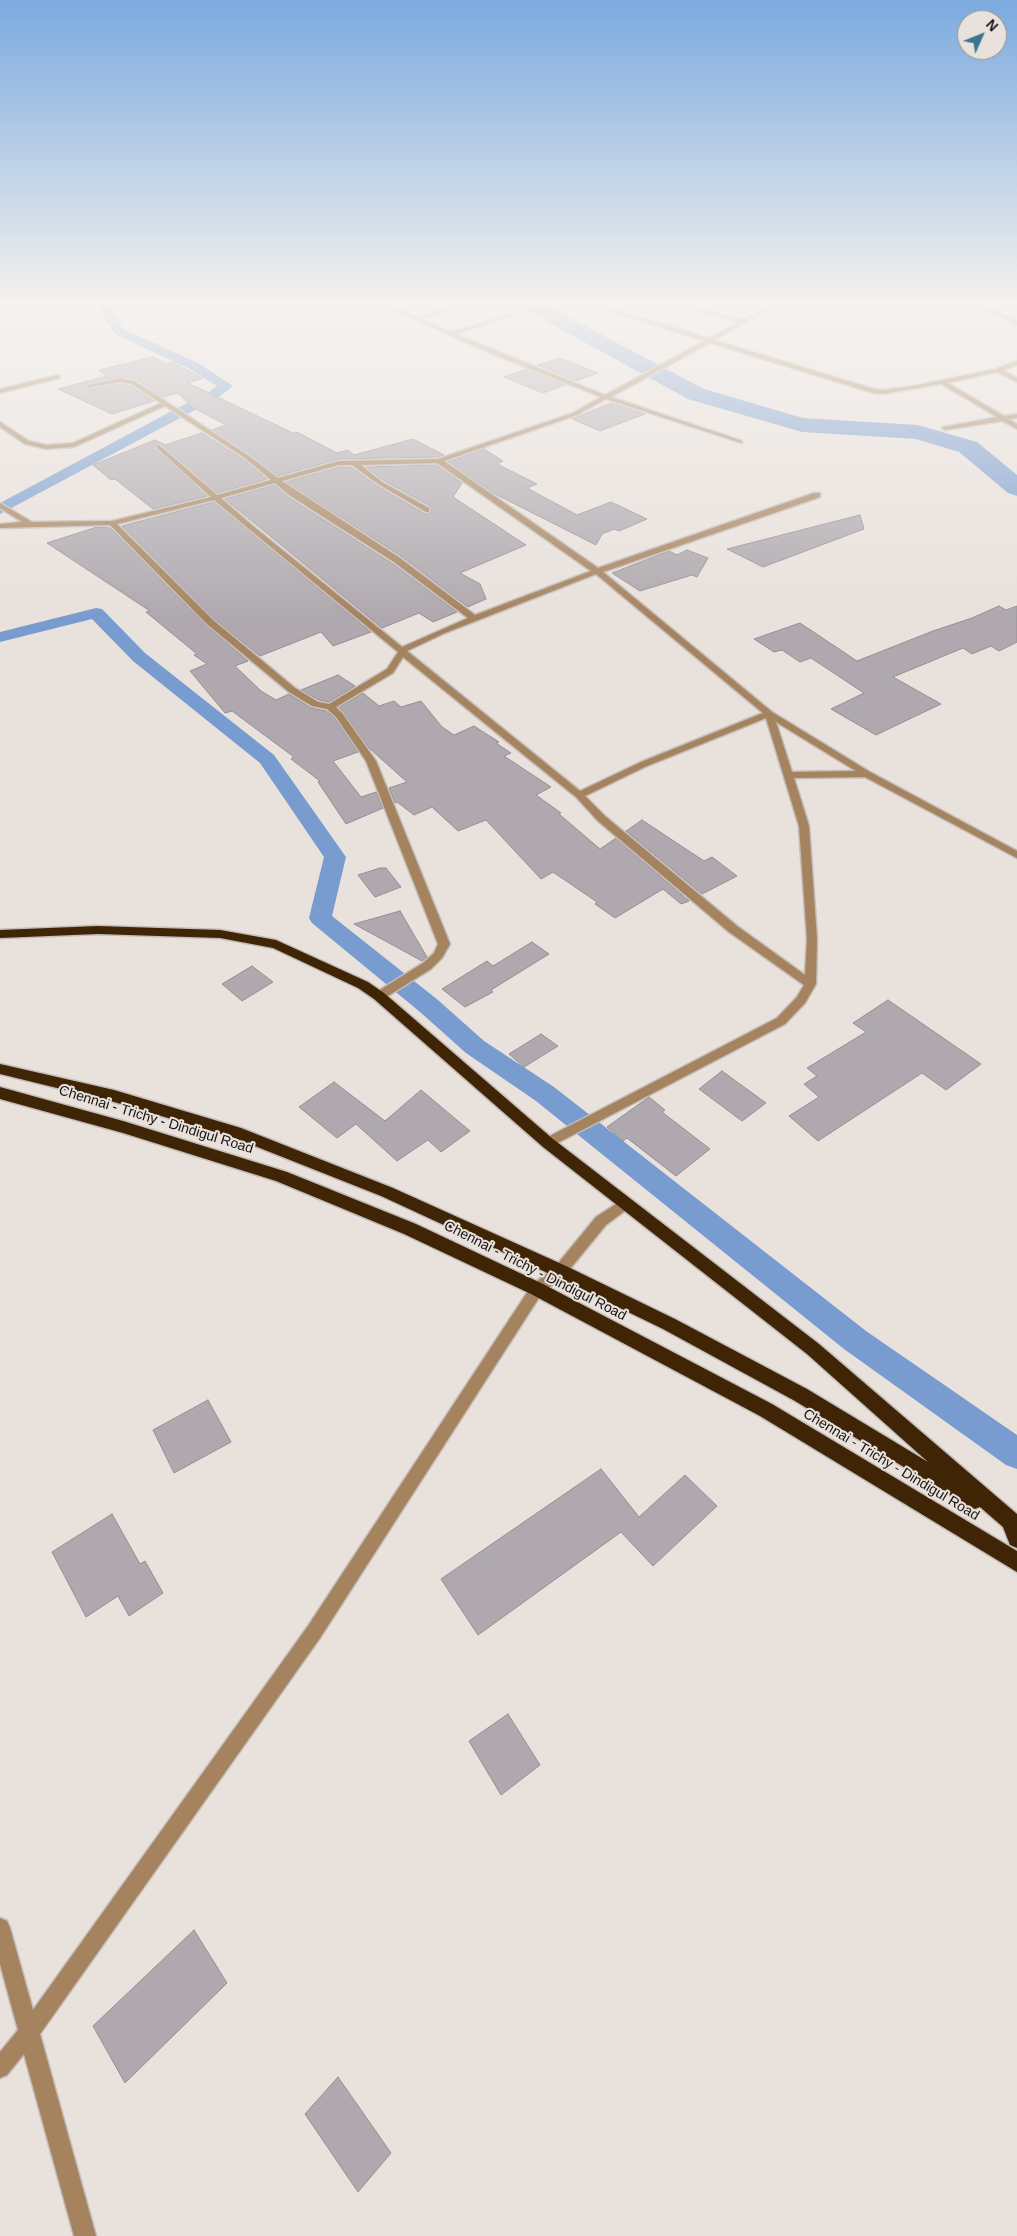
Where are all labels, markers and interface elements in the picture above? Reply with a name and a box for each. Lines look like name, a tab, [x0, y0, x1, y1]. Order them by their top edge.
north arrow	[957, 10, 1007, 60]
text: N	[983, 16, 1001, 34]
street label: Chennai - Trichy - Dindigul Road	[57, 1082, 255, 1158]
street label: Chennai - Trichy - Dindigul Road	[441, 1218, 629, 1324]
street label: Chennai - Trichy - Dindigul Road	[800, 1406, 982, 1524]

